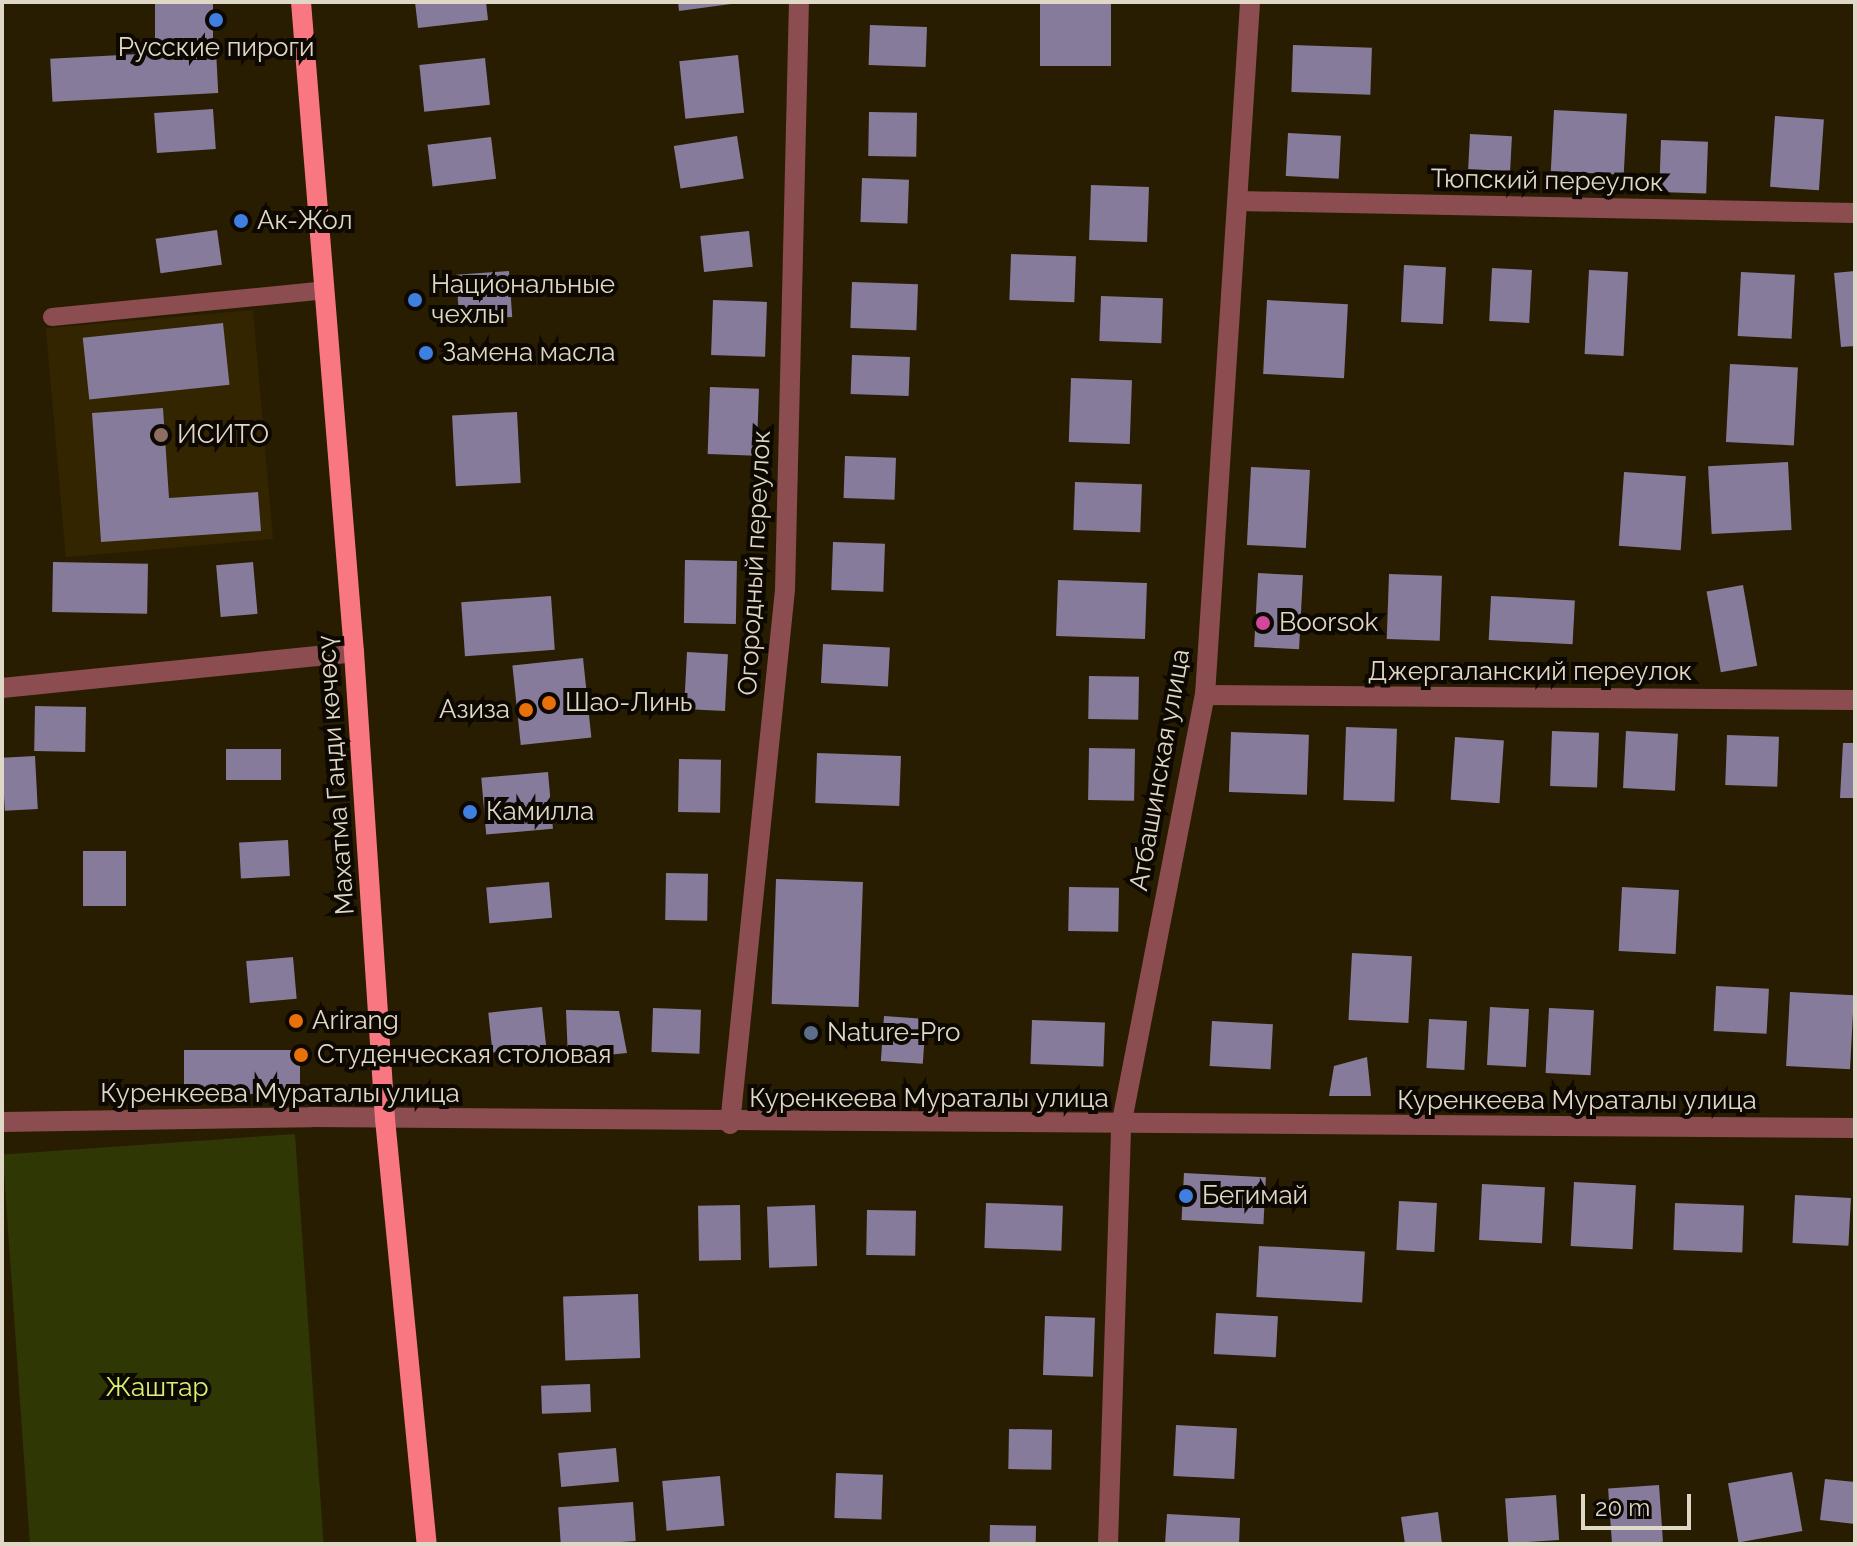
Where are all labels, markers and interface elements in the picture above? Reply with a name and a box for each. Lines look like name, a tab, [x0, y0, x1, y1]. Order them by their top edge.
marker: Русские пироги	[207, 11, 225, 29]
place label: Русские пироги	[118, 32, 314, 64]
street label: Тюпский переулок	[1430, 163, 1664, 199]
place label: Ак-Жол	[257, 205, 353, 237]
marker: Ак-Жол	[232, 212, 250, 230]
place label: Национальные чехлы	[431, 269, 615, 330]
marker: Национальные чехлы	[406, 291, 424, 309]
place label: Замена масла	[442, 337, 615, 369]
marker: Замена масла	[417, 344, 435, 362]
place label: ИСИТО	[177, 419, 269, 451]
marker: ИСИТО	[152, 426, 170, 444]
street label: Огородный переулок	[732, 430, 778, 696]
place label: Boorsok	[1279, 607, 1378, 639]
marker: Boorsok	[1254, 614, 1272, 632]
street label: Махатма Ганди көчөсү	[311, 634, 361, 916]
street label: Атбашинская улица	[1123, 646, 1197, 894]
street label: Джергаланский переулок	[1368, 656, 1692, 688]
place label: Шао-Линь	[565, 687, 693, 719]
place label: Азиза	[439, 694, 510, 726]
marker: Шао-Линь	[540, 694, 558, 712]
marker: Азиза	[517, 701, 535, 719]
place label: Камилла	[486, 796, 594, 828]
marker: Камилла	[461, 803, 479, 821]
place label: Arirang	[312, 1005, 399, 1037]
marker: Arirang	[287, 1012, 305, 1030]
place label: Nature-Pro	[827, 1017, 960, 1049]
marker: Nature-Pro	[802, 1024, 820, 1042]
place label: Студенческая столовая	[317, 1039, 611, 1071]
marker: Студенческая столовая	[292, 1046, 310, 1064]
street label: Куренкеева Мураталы улица	[100, 1078, 460, 1110]
street label: Куренкеева Мураталы улица	[749, 1083, 1109, 1115]
street label: Куренкеева Мураталы улица	[1397, 1085, 1757, 1117]
place label: Бегимай	[1202, 1180, 1308, 1212]
marker: Бегимай	[1177, 1187, 1195, 1205]
park label: Жаштар	[105, 1372, 209, 1404]
scale bar	[1585, 1478, 1695, 1528]
text: 20 m	[1595, 1493, 1650, 1522]

